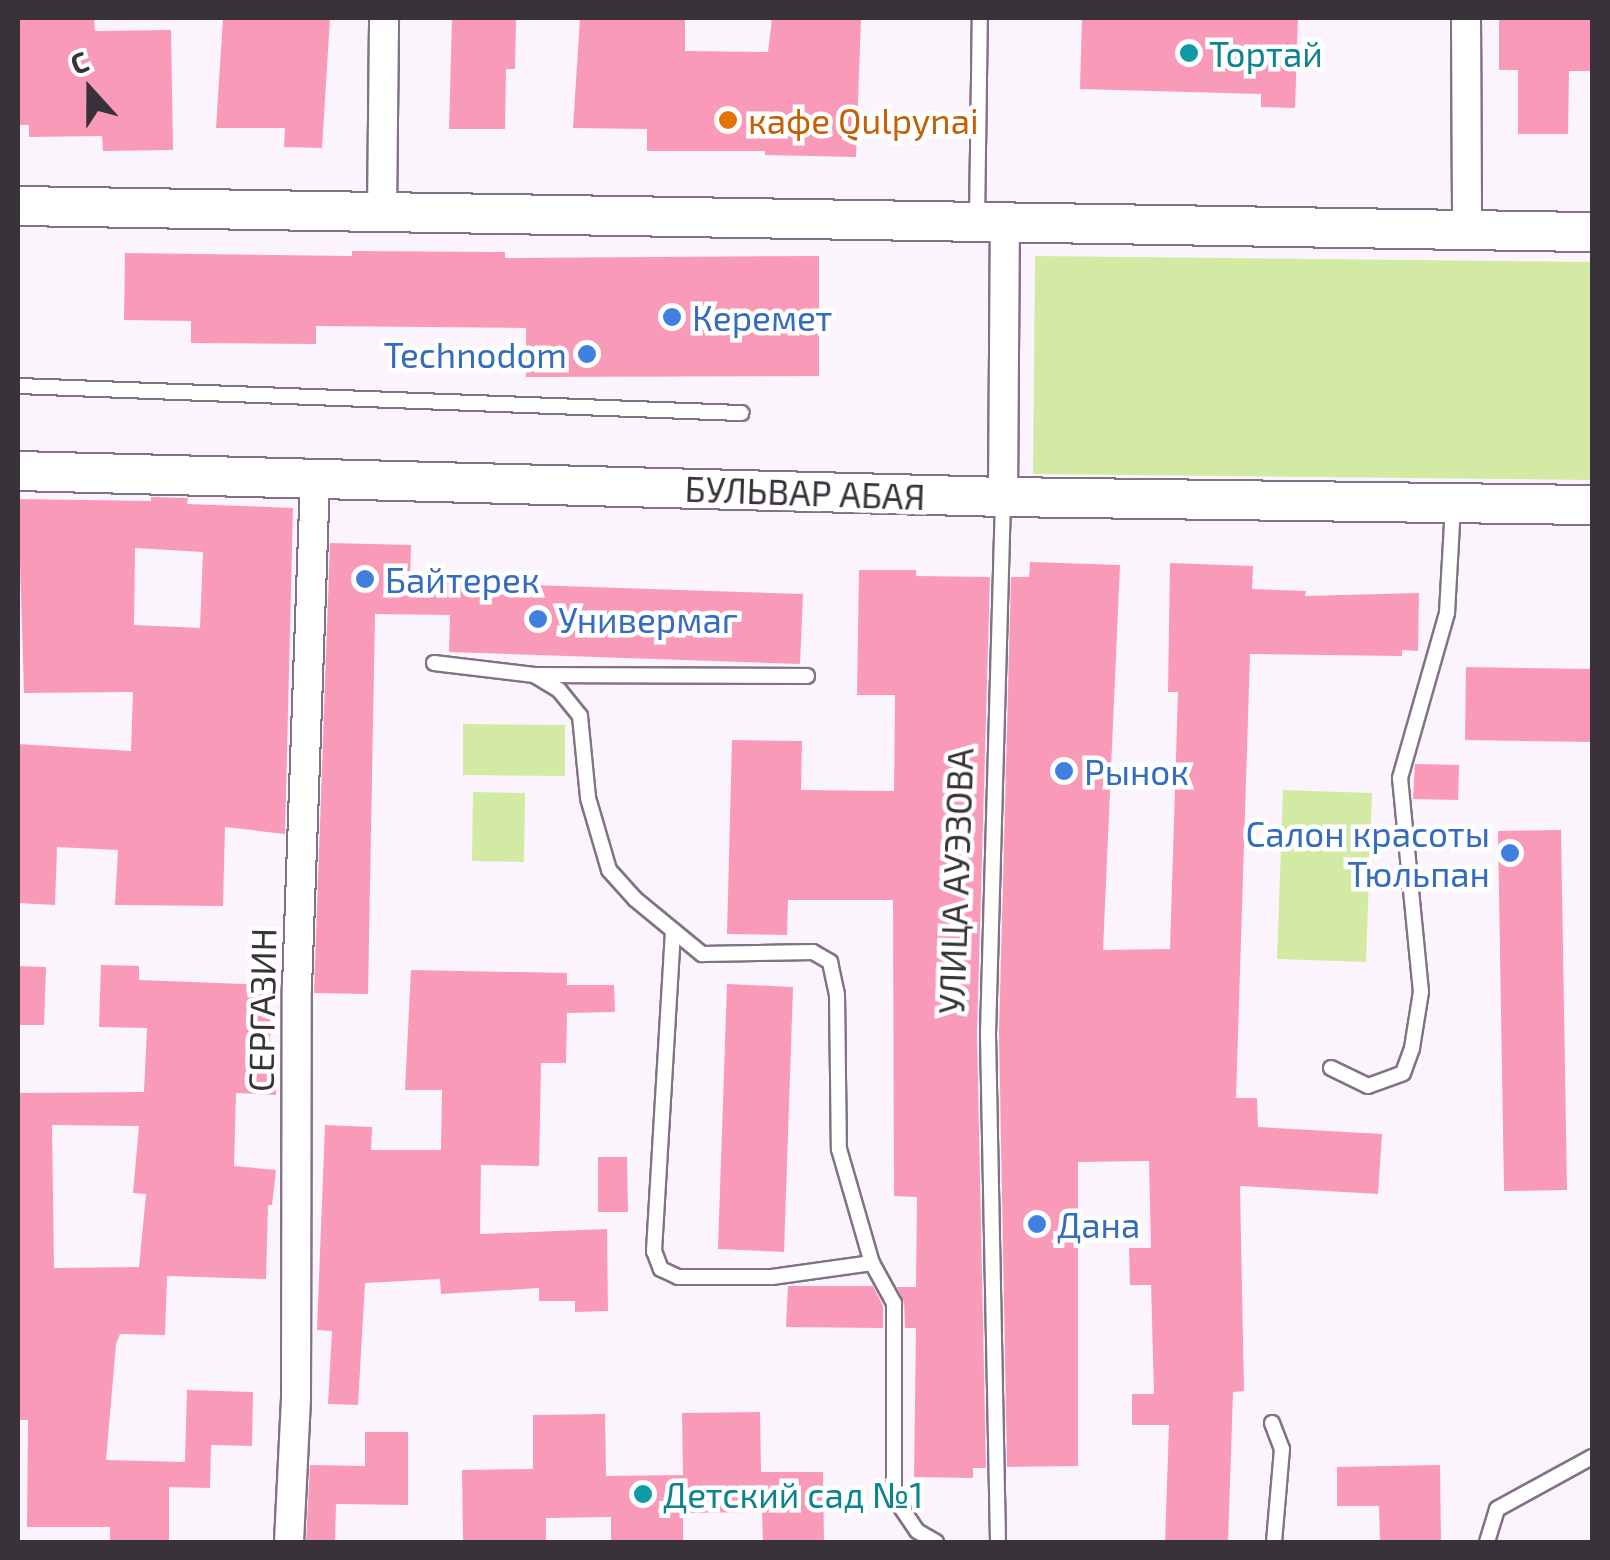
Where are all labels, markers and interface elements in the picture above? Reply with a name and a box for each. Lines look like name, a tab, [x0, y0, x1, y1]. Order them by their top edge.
place label: Тортай	[1209, 32, 1323, 74]
north arrow	[40, 40, 140, 140]
marker: Тортай	[1178, 42, 1200, 64]
text: С	[65, 43, 93, 81]
place label: кафе Qulpynai	[748, 99, 979, 141]
marker: кафе Qulpynai	[717, 109, 739, 131]
place label: Керемет	[692, 296, 832, 338]
marker: Керемет	[661, 306, 683, 328]
place label: Technodom	[384, 333, 567, 375]
marker: Technodom	[576, 343, 598, 365]
street label: БУЛЬВАР АБАЯ	[684, 467, 926, 517]
place label: Байтерек	[385, 558, 540, 600]
marker: Байтерек	[354, 568, 376, 590]
place label: Универмаг	[558, 598, 738, 640]
marker: Универмаг	[527, 608, 549, 630]
street label: УЛИЦА АУЭЗОВА	[929, 747, 981, 1015]
place label: Рынок	[1084, 750, 1189, 792]
marker: Рынок	[1053, 760, 1075, 782]
place label: Салон красоты Тюльпан	[1245, 812, 1490, 894]
marker: Салон красоты Тюльпан	[1499, 842, 1521, 864]
street label: СЕРГАЗИН	[239, 928, 283, 1092]
place label: Дана	[1057, 1203, 1140, 1245]
marker: Дана	[1026, 1213, 1048, 1235]
place label: Детский сад №1	[663, 1473, 923, 1515]
marker: Детский сад №1	[632, 1483, 654, 1505]

